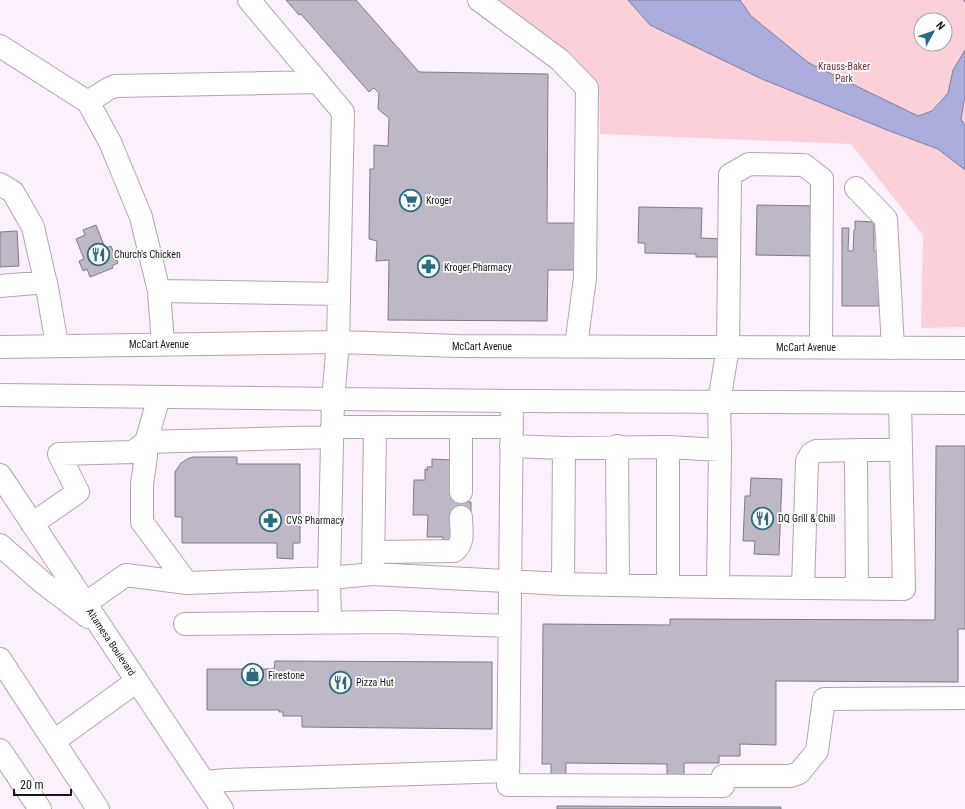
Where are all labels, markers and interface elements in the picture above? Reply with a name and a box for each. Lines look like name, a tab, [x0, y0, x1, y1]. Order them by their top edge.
north arrow	[913, 12, 953, 52]
text: N	[933, 19, 948, 33]
park label: Krauss-Baker Park	[818, 61, 870, 84]
supermarket icon: Kroger	[398, 187, 424, 213]
place label: Kroger	[426, 195, 452, 206]
restaurant icon: Church's Chicken	[85, 241, 111, 267]
place label: Church's Chicken	[114, 249, 181, 260]
pharmacy icon: Kroger Pharmacy	[415, 254, 441, 280]
place label: Kroger Pharmacy	[444, 262, 512, 273]
street label: McCart Avenue	[129, 339, 189, 350]
street label: McCart Avenue	[452, 341, 512, 352]
street label: McCart Avenue	[776, 342, 836, 353]
restaurant icon: DQ Grill & Chill	[749, 505, 775, 531]
pharmacy icon: CVS Pharmacy	[257, 507, 283, 533]
place label: DQ Grill & Chill	[778, 513, 835, 524]
place label: CVS Pharmacy	[286, 515, 344, 526]
street label: Altamesa Boulevard	[84, 606, 138, 678]
shop icon: Firestone	[239, 662, 265, 688]
restaurant icon: Pizza Hut	[327, 669, 353, 695]
place label: Firestone	[268, 670, 305, 681]
place label: Pizza Hut	[356, 677, 394, 688]
scale bar	[14, 771, 71, 797]
text: 20 m	[20, 778, 44, 792]

